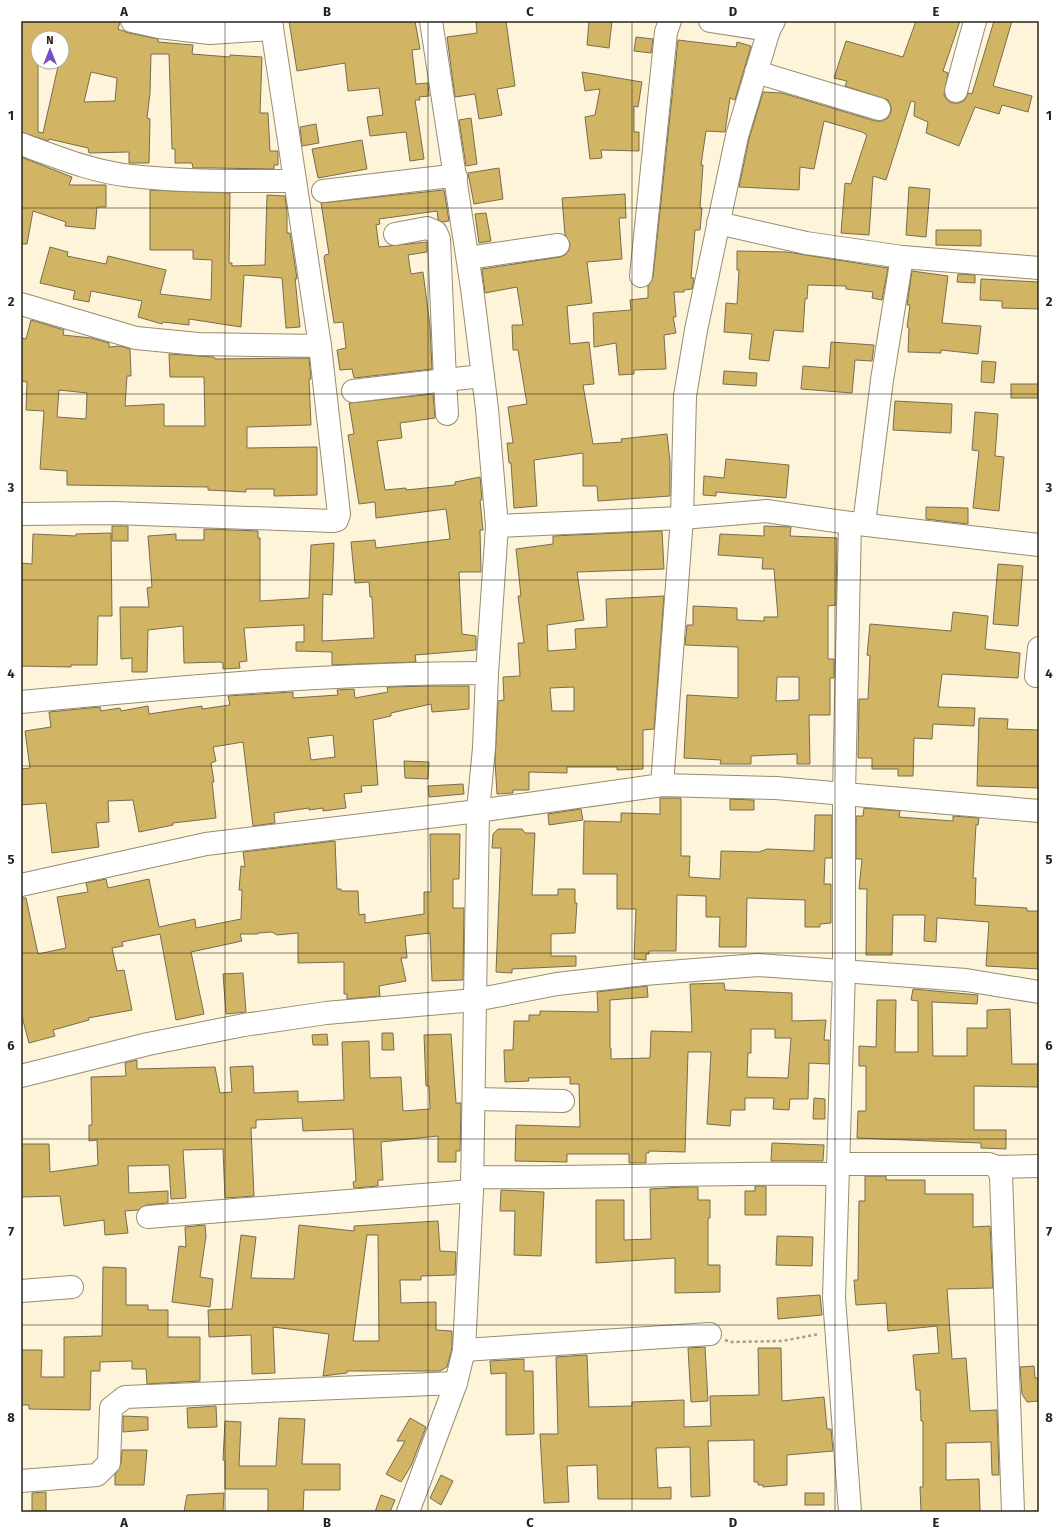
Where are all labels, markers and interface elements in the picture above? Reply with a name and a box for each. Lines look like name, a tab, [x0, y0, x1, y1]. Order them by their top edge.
text: A	[119, 4, 128, 19]
text: B	[323, 4, 331, 19]
text: C	[526, 4, 534, 19]
text: D	[729, 4, 738, 19]
text: E	[933, 4, 940, 19]
north arrow	[30, 30, 70, 70]
text: N	[46, 34, 54, 47]
text: 1	[8, 108, 14, 123]
text: 1	[1046, 108, 1052, 123]
text: 2	[8, 294, 15, 309]
text: 2	[1046, 294, 1053, 309]
text: 3	[7, 480, 15, 495]
text: 3	[1045, 480, 1053, 495]
text: 4	[7, 666, 15, 681]
text: 4	[1045, 666, 1053, 681]
text: 5	[8, 852, 15, 867]
text: 5	[1046, 852, 1053, 867]
text: 6	[7, 1038, 15, 1053]
text: 6	[1045, 1038, 1053, 1053]
text: 7	[8, 1224, 14, 1239]
text: 7	[1046, 1224, 1052, 1239]
text: 8	[7, 1410, 15, 1425]
text: 8	[1045, 1410, 1053, 1425]
text: A	[119, 1515, 128, 1530]
text: B	[323, 1515, 331, 1530]
text: C	[526, 1515, 534, 1530]
text: D	[729, 1515, 738, 1530]
text: E	[933, 1515, 940, 1530]

